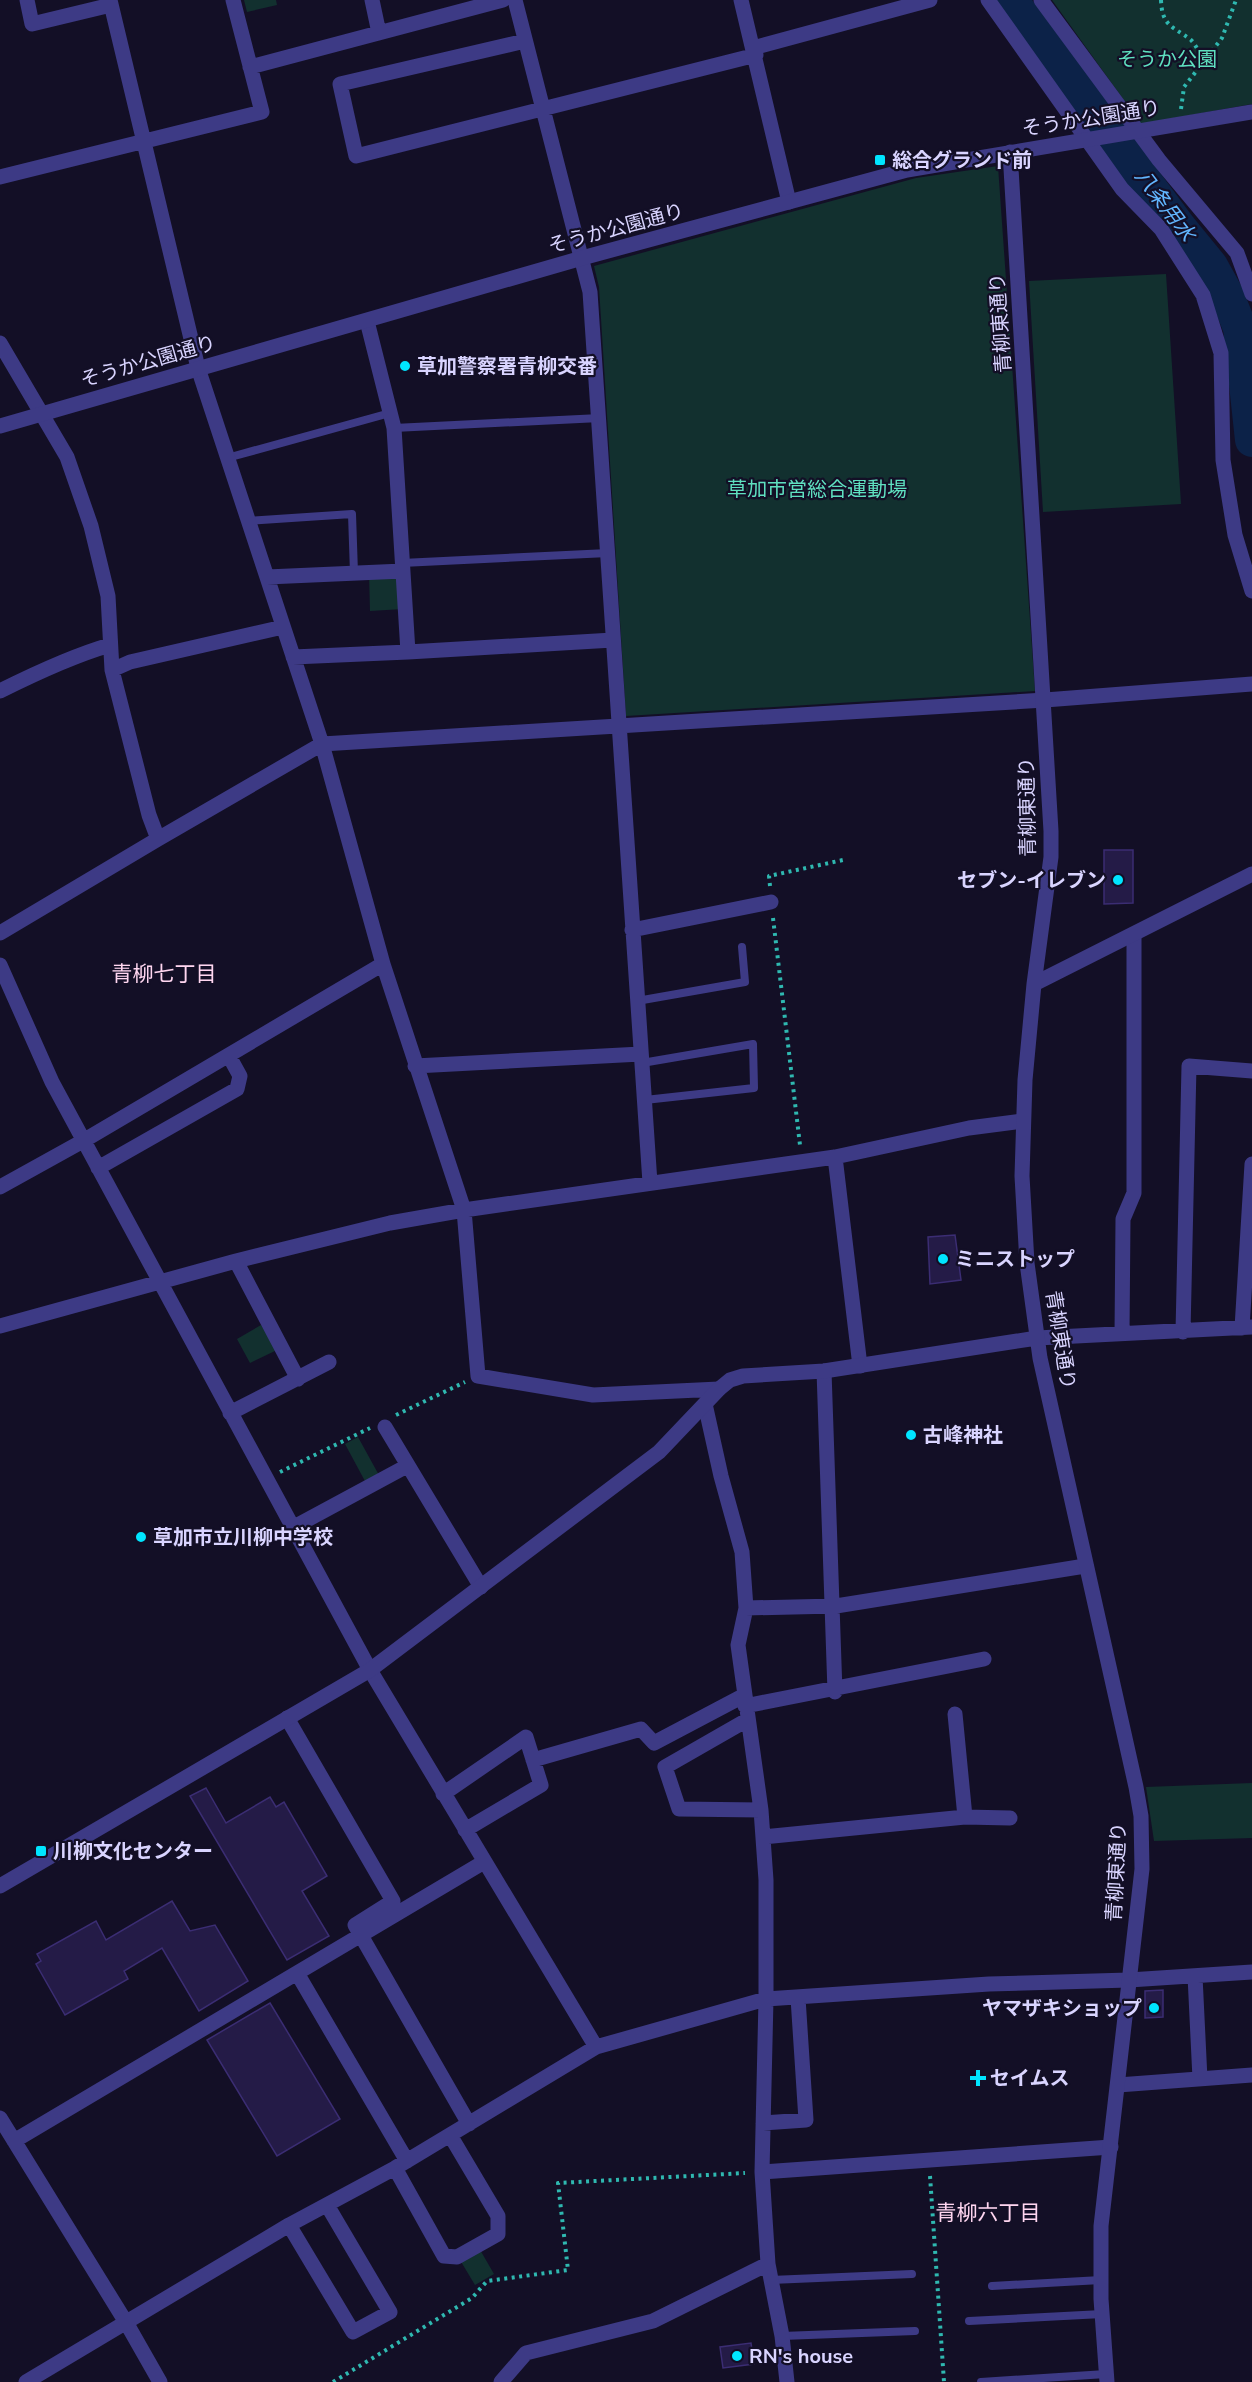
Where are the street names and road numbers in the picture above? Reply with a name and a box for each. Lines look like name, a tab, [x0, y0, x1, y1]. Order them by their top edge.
street label: そうか公園通り	[1020, 94, 1162, 143]
street label: そうか公園通り	[545, 197, 687, 260]
street label: 青柳東通り	[984, 272, 1017, 374]
street label: そうか公園通り	[77, 329, 219, 394]
street label: 青柳東通り	[1013, 757, 1042, 857]
street label: 青柳東通り	[1039, 1289, 1082, 1392]
street label: 青柳東通り	[1100, 1821, 1133, 1923]

